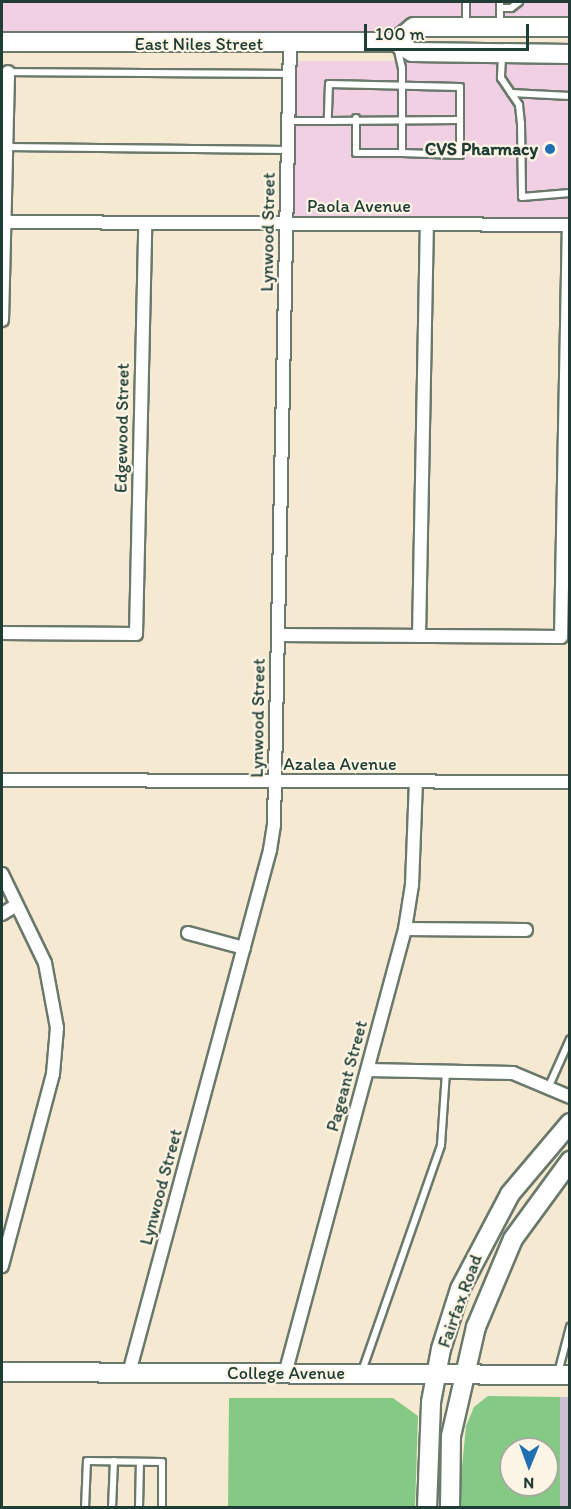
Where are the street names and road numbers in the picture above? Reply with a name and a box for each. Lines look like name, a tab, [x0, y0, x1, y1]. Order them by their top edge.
street label: East Niles Street	[135, 33, 263, 55]
street label: Lynwood Street	[256, 172, 280, 292]
street label: Paola Avenue	[308, 195, 410, 217]
street label: Edgewood Street	[110, 363, 134, 493]
street label: Lynwood Street	[246, 658, 270, 778]
street label: Azalea Avenue	[284, 753, 396, 775]
street label: Pageant Street	[322, 1018, 372, 1134]
street label: Lynwood Street	[135, 1127, 187, 1247]
street label: Fairfax Road	[433, 1251, 487, 1351]
street label: College Avenue	[227, 1362, 345, 1384]

